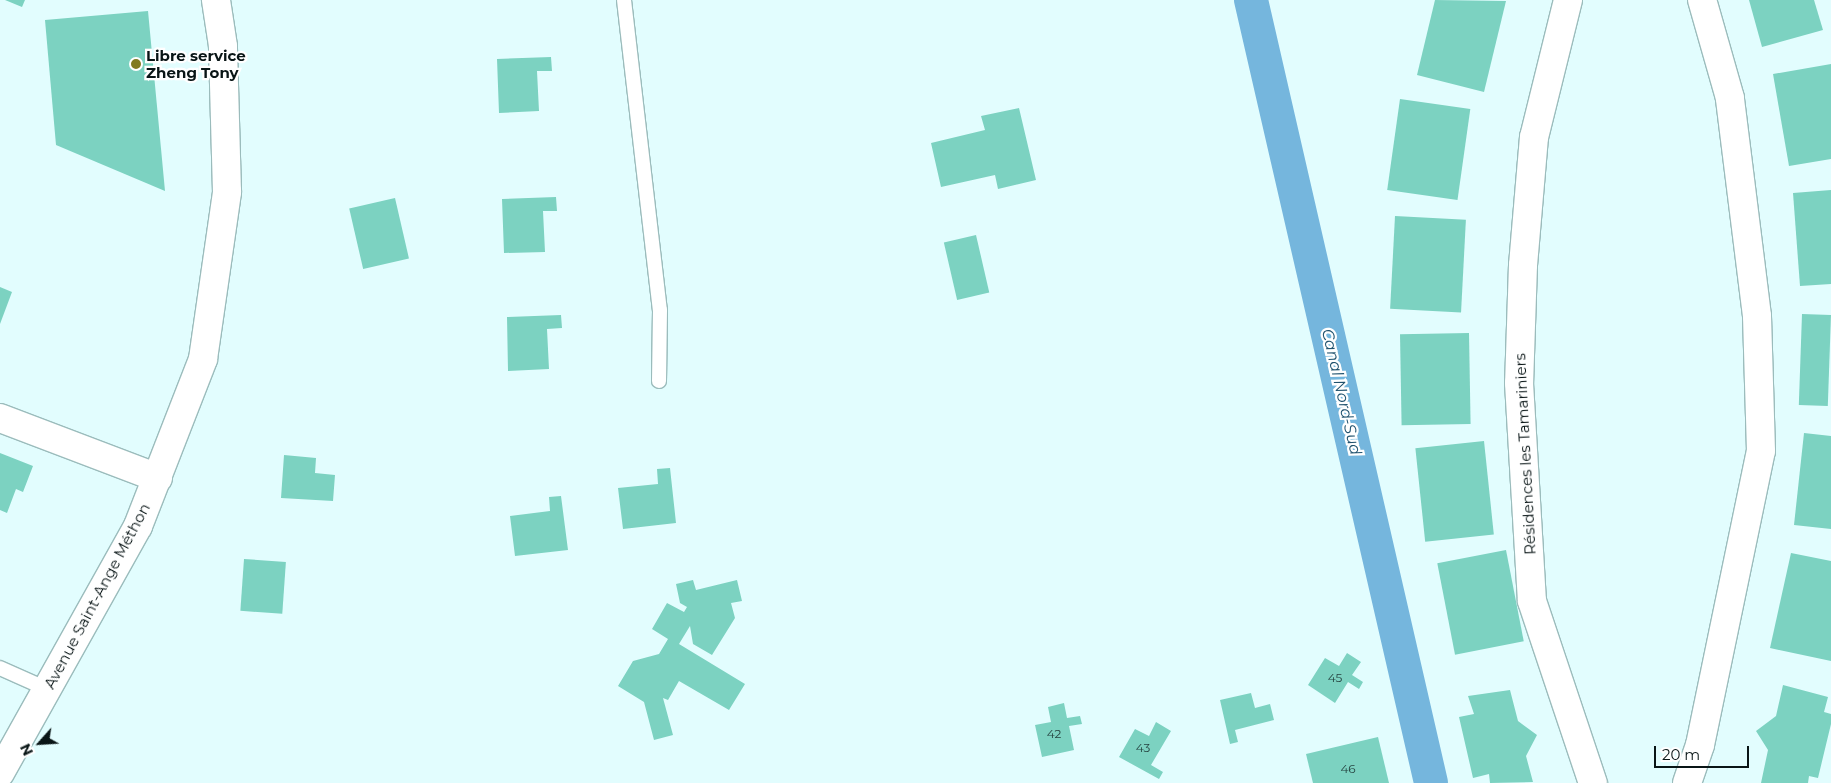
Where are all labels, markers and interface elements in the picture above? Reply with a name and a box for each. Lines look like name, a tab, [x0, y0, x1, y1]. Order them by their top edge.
place label: Libre service Zheng Tony	[146, 46, 246, 81]
marker: Libre service Zheng Tony	[130, 58, 142, 70]
water label: Canal Nord-Sud	[1317, 327, 1365, 457]
street label: Résidences les Tamariniers	[1511, 353, 1539, 555]
street label: Avenue Saint-Ange Méthon	[40, 500, 154, 692]
house number: 45	[1328, 671, 1342, 685]
north arrow	[15, 718, 65, 768]
house number: 42	[1047, 727, 1061, 741]
scale bar	[1656, 736, 1751, 768]
text: N	[16, 741, 37, 759]
house number: 43	[1136, 741, 1150, 755]
text: 20 m	[1662, 745, 1700, 764]
house number: 46	[1340, 762, 1356, 776]

